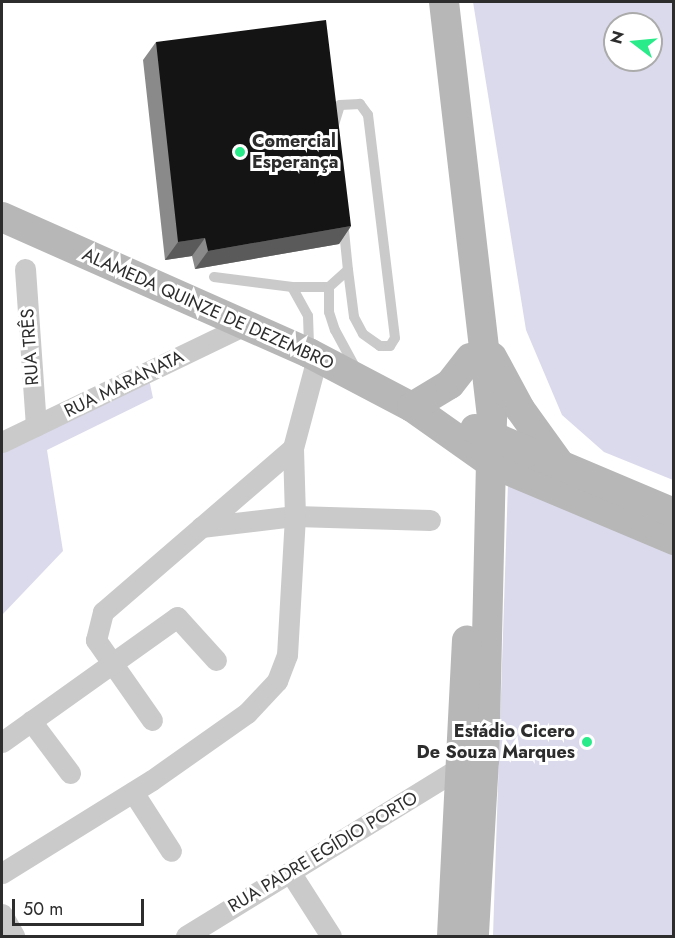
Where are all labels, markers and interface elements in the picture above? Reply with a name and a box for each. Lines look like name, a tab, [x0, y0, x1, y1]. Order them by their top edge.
north arrow	[603, 12, 663, 72]
text: N	[604, 28, 630, 47]
place label: Comercial Esperança	[252, 131, 339, 174]
marker: Comercial Esperança	[233, 145, 247, 159]
street label: ALAMEDA QUINZE DE DEZEMBRO	[79, 244, 337, 374]
street label: RUA TRÊS	[17, 308, 43, 386]
street label: RUA MARANATA	[61, 346, 187, 422]
place label: Estádio Cicero De Souza Marques	[417, 721, 575, 764]
marker: Estádio Cicero De Souza Marques	[580, 735, 594, 749]
street label: RUA PADRE EGÍDIO PORTO	[224, 787, 422, 917]
scale bar	[15, 887, 147, 925]
text: 50 m	[23, 896, 63, 922]

